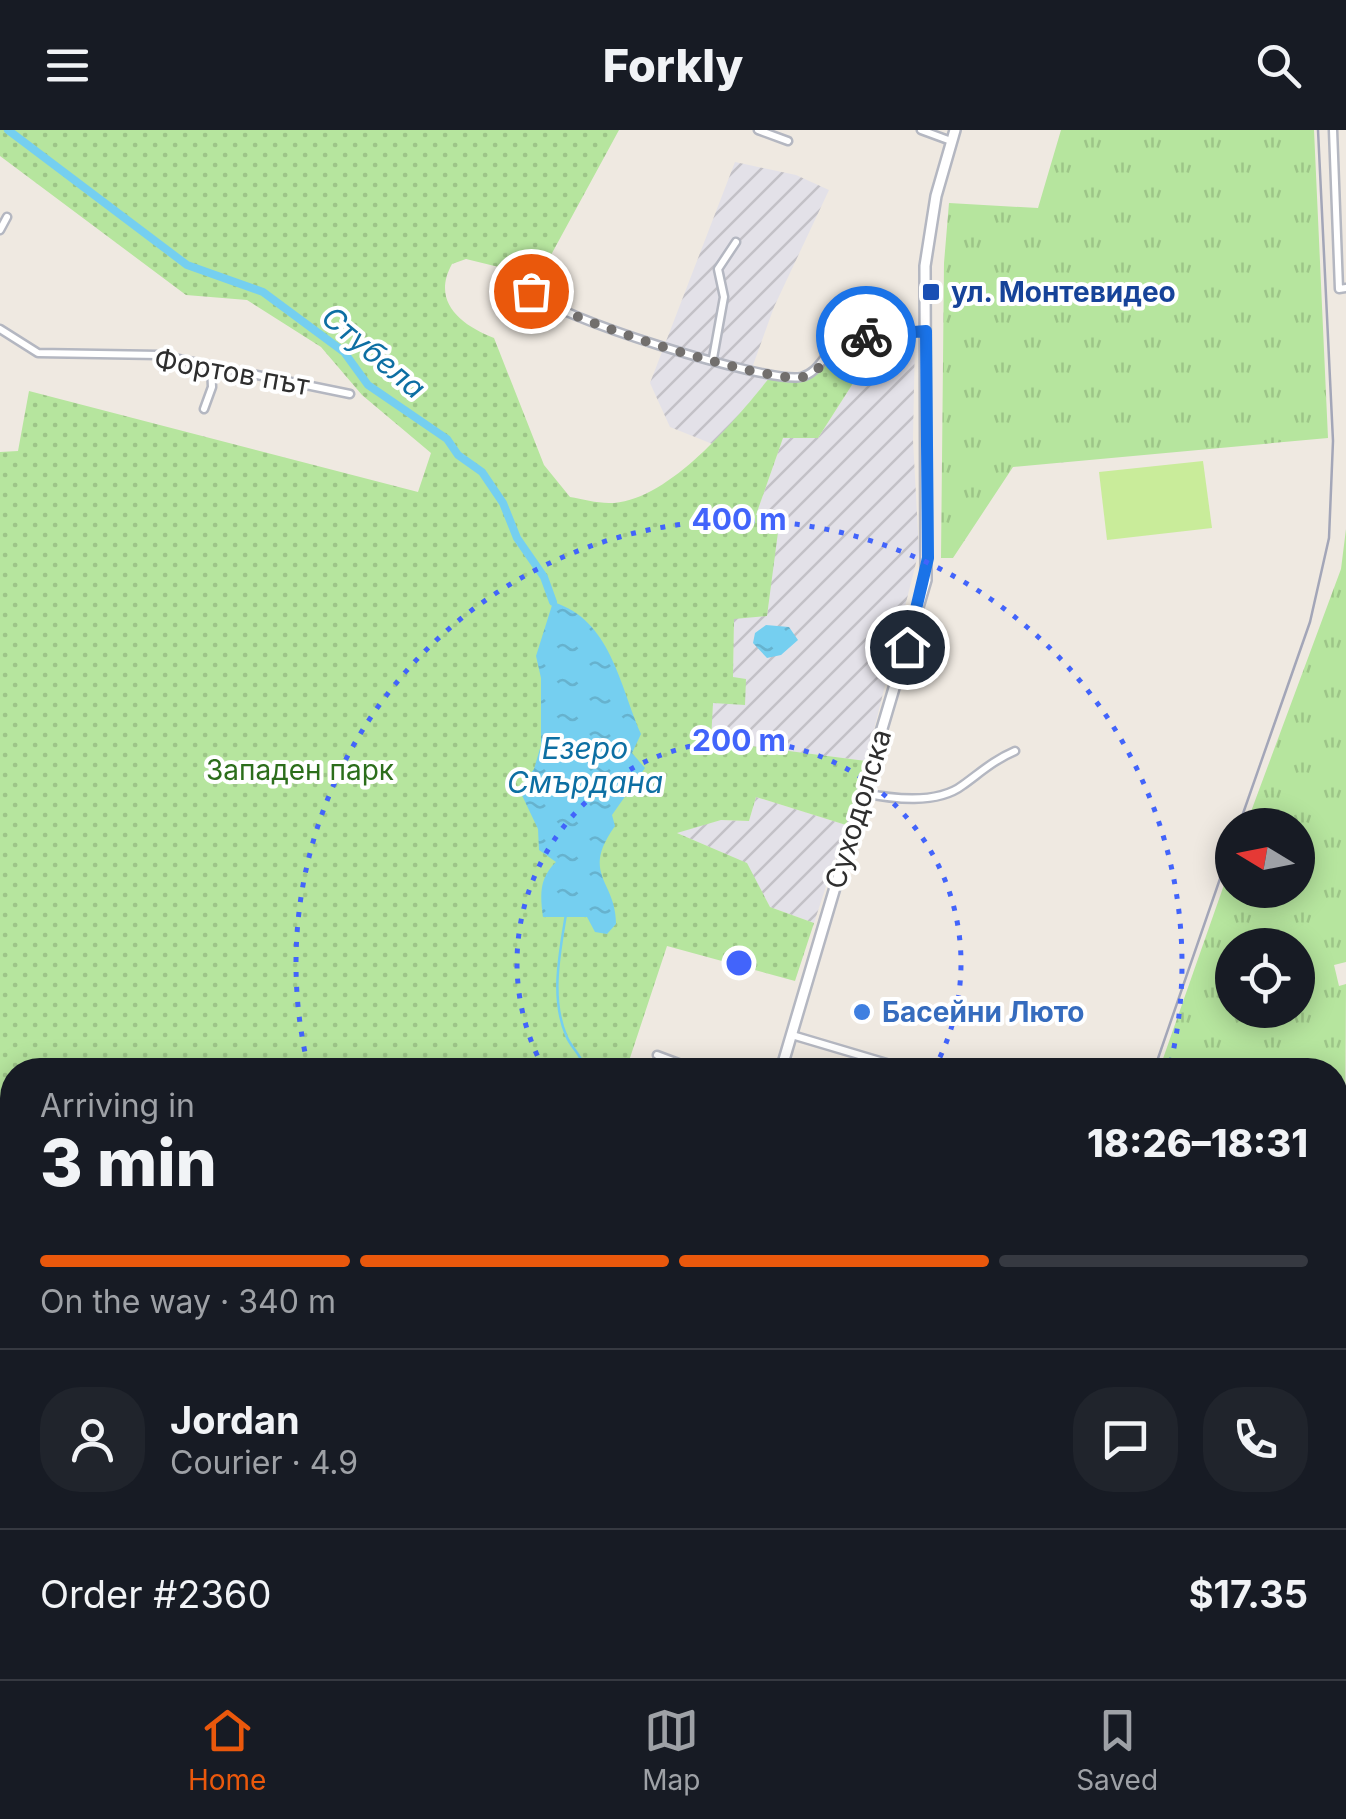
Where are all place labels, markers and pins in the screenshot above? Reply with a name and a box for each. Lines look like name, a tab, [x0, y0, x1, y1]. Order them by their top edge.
pin	[489, 249, 574, 334]
place label: ул. Монтевидео	[951, 275, 1176, 309]
marker: ул. Монтевидео	[920, 281, 942, 303]
pin	[865, 605, 950, 690]
centre of rings	[721, 945, 757, 981]
place label: Басейни Люто	[882, 995, 1085, 1029]
marker: Басейни Люто	[851, 1001, 873, 1023]

